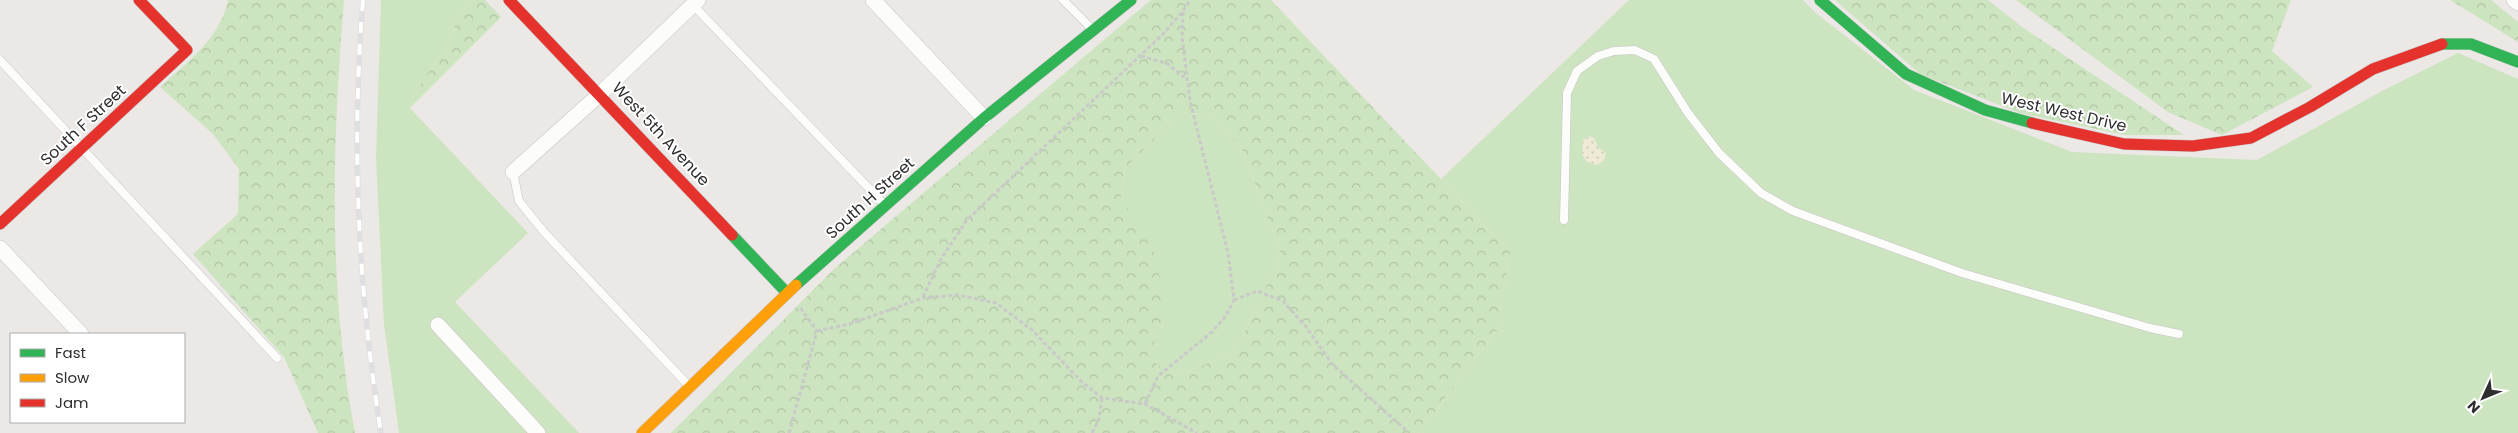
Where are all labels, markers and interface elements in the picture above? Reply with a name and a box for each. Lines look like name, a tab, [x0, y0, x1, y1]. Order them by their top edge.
street label: West 5th Avenue	[607, 77, 715, 191]
street label: South F Street	[35, 79, 131, 171]
street label: West West Drive	[1999, 86, 2129, 138]
street label: South H Street	[821, 152, 920, 244]
legend	[10, 333, 185, 423]
text: Fast	[55, 342, 86, 363]
text: Slow	[55, 367, 90, 388]
north arrow	[2458, 373, 2508, 423]
text: Jam	[55, 392, 89, 413]
text: N	[2463, 396, 2484, 418]

